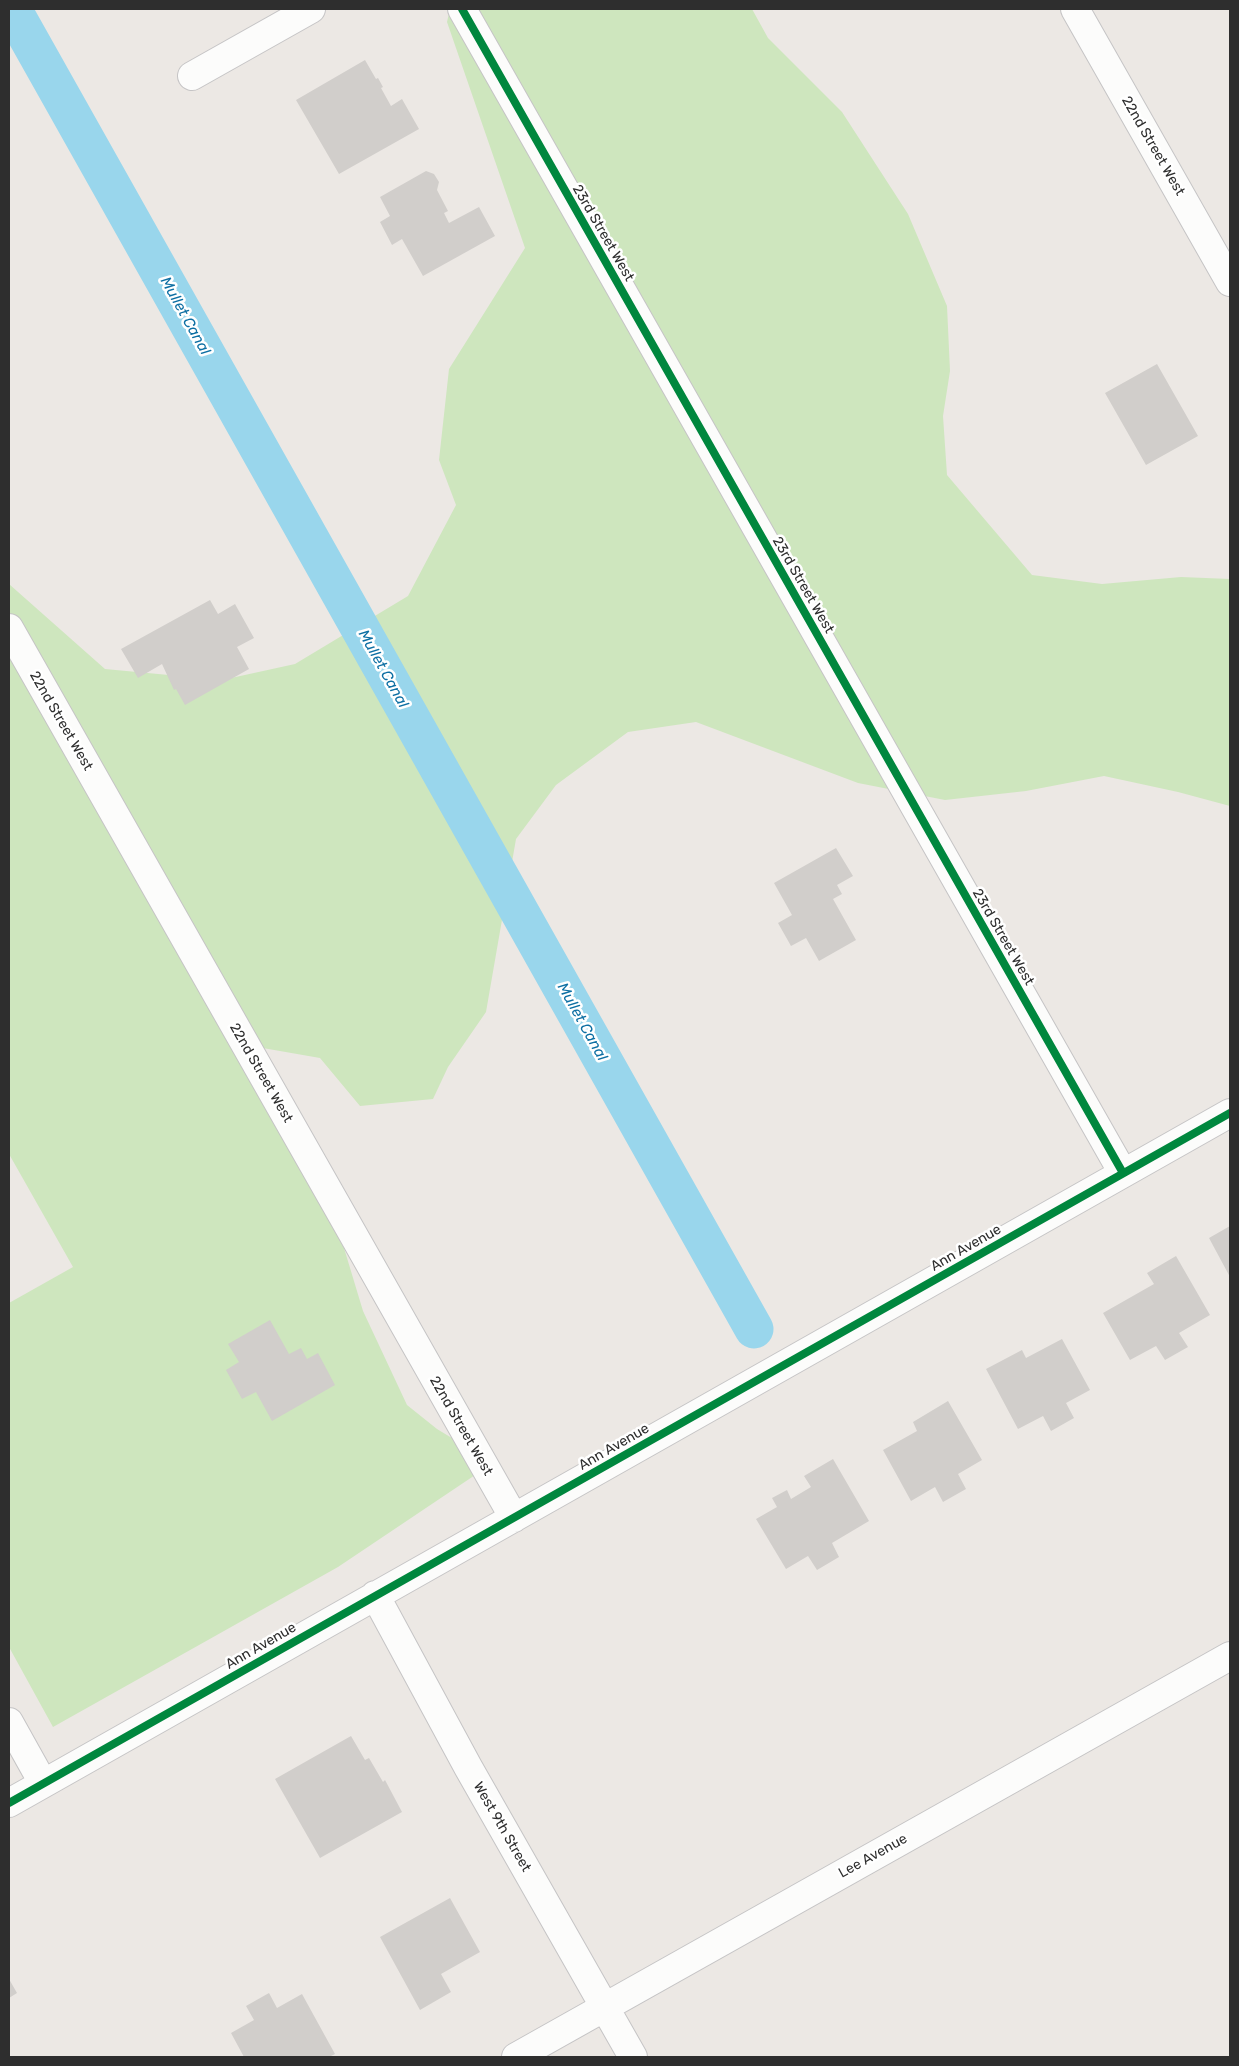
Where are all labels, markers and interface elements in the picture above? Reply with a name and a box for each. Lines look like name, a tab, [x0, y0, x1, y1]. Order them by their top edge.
street label: 22nd Street West	[1118, 93, 1188, 199]
street label: 23rd Street West	[569, 182, 637, 284]
water label: Mullet Canal	[156, 274, 214, 358]
street label: 23rd Street West	[769, 534, 837, 636]
water label: Mullet Canal	[354, 627, 412, 711]
street label: 22nd Street West	[26, 668, 96, 774]
street label: 23rd Street West	[969, 886, 1037, 988]
water label: Mullet Canal	[553, 980, 611, 1064]
street label: 22nd Street West	[226, 1020, 296, 1126]
street label: Ann Avenue	[928, 1221, 1004, 1275]
street label: 22nd Street West	[426, 1373, 496, 1479]
street label: Ann Avenue	[576, 1420, 652, 1474]
street label: Ann Avenue	[223, 1619, 299, 1673]
street label: West 9th Street	[469, 1779, 535, 1875]
street label: Lee Avenue	[836, 1830, 910, 1882]

